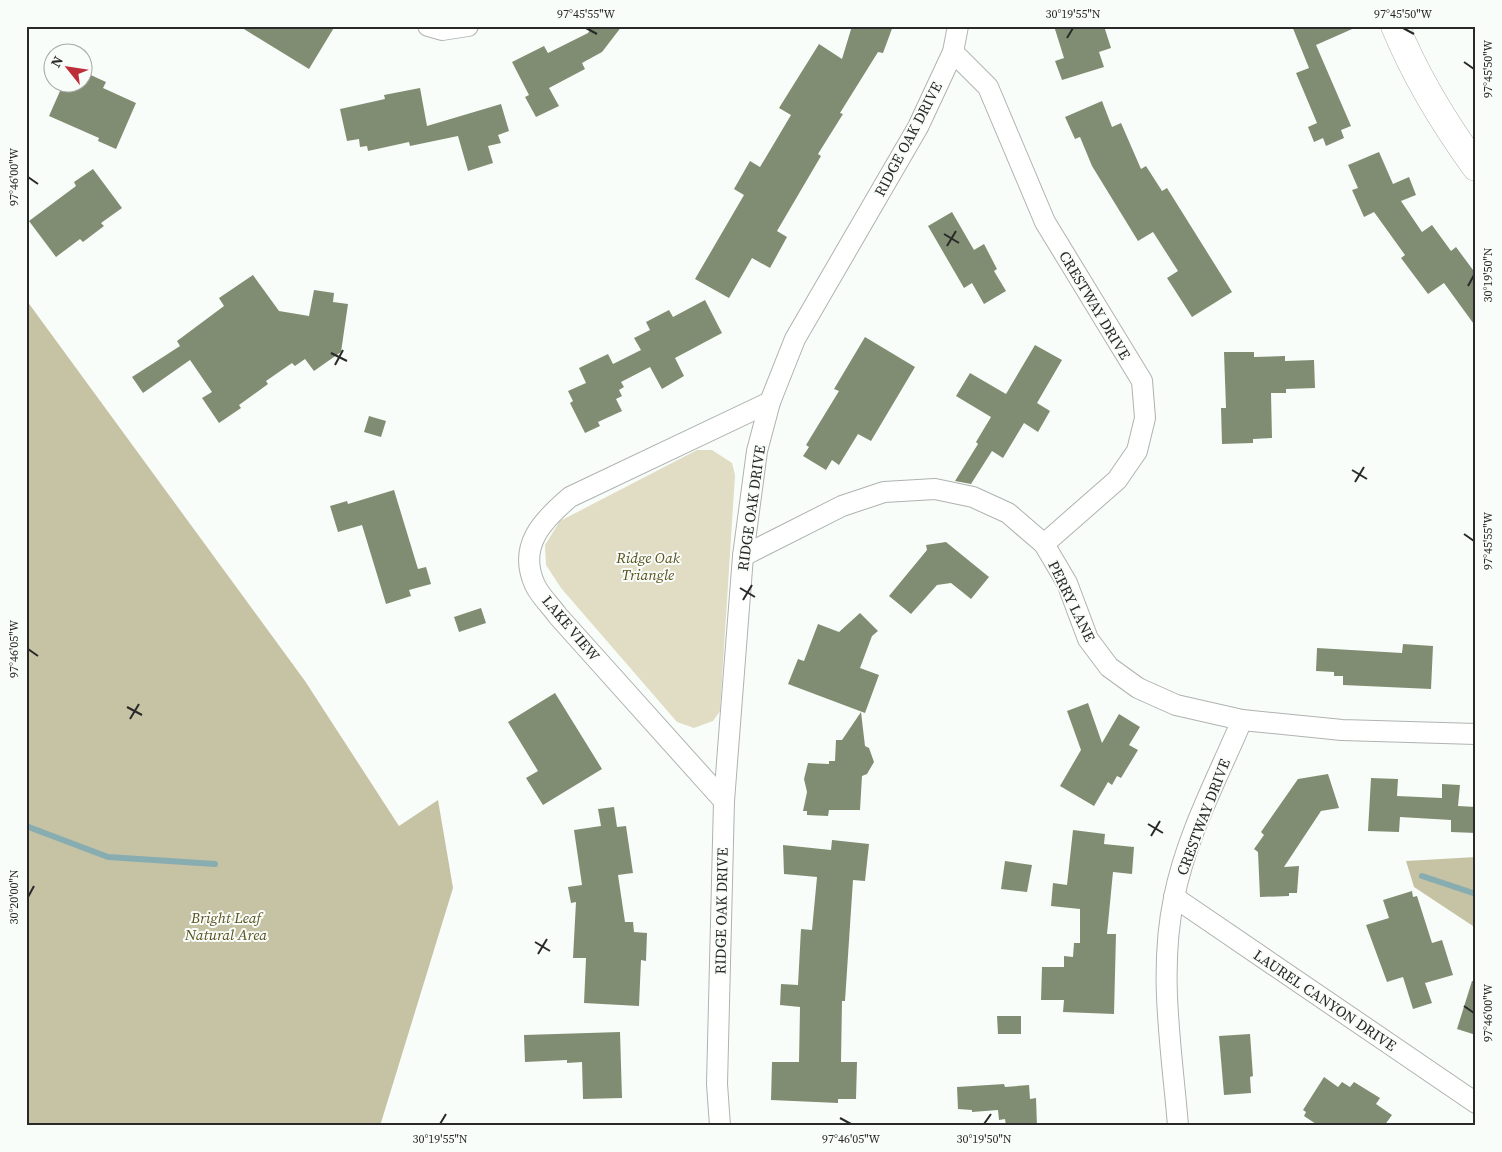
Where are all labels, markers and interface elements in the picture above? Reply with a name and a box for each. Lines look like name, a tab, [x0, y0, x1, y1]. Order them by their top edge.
text: 97°45'55"W	[557, 6, 615, 22]
text: 30°19'55"N	[1045, 6, 1101, 22]
text: 97°45'50"W	[1374, 6, 1432, 22]
text: 97°45'50"W	[1480, 40, 1496, 98]
north arrow	[42, 42, 92, 92]
text: N	[46, 52, 68, 71]
street label: RIDGE OAK DRIVE	[869, 78, 947, 200]
text: 97°46'00"W	[6, 148, 22, 206]
street label: CRESTWAY DRIVE	[1054, 247, 1136, 363]
text: 30°19'50"N	[1480, 247, 1496, 303]
street label: RIDGE OAK DRIVE	[732, 444, 770, 572]
text: 97°45'55"W	[1480, 512, 1496, 570]
park label: Ridge Oak Triangle	[615, 547, 681, 585]
street label: PERRY LANE	[1043, 557, 1101, 645]
street label: LAKE VIEW	[537, 591, 605, 666]
text: 97°46'05"W	[6, 620, 22, 678]
street label: CRESTWAY DRIVE	[1171, 756, 1235, 878]
street label: RIDGE OAK DRIVE	[709, 847, 733, 975]
text: 30°20'00"N	[6, 869, 22, 925]
park label: Bright Leaf Natural Area	[184, 907, 267, 945]
street label: LAUREL CANYON DRIVE	[1249, 944, 1401, 1056]
text: 97°46'00"W	[1480, 984, 1496, 1042]
text: 30°19'55"N	[412, 1131, 468, 1147]
text: 97°46'05"W	[822, 1131, 880, 1147]
text: 30°19'50"N	[956, 1131, 1012, 1147]

